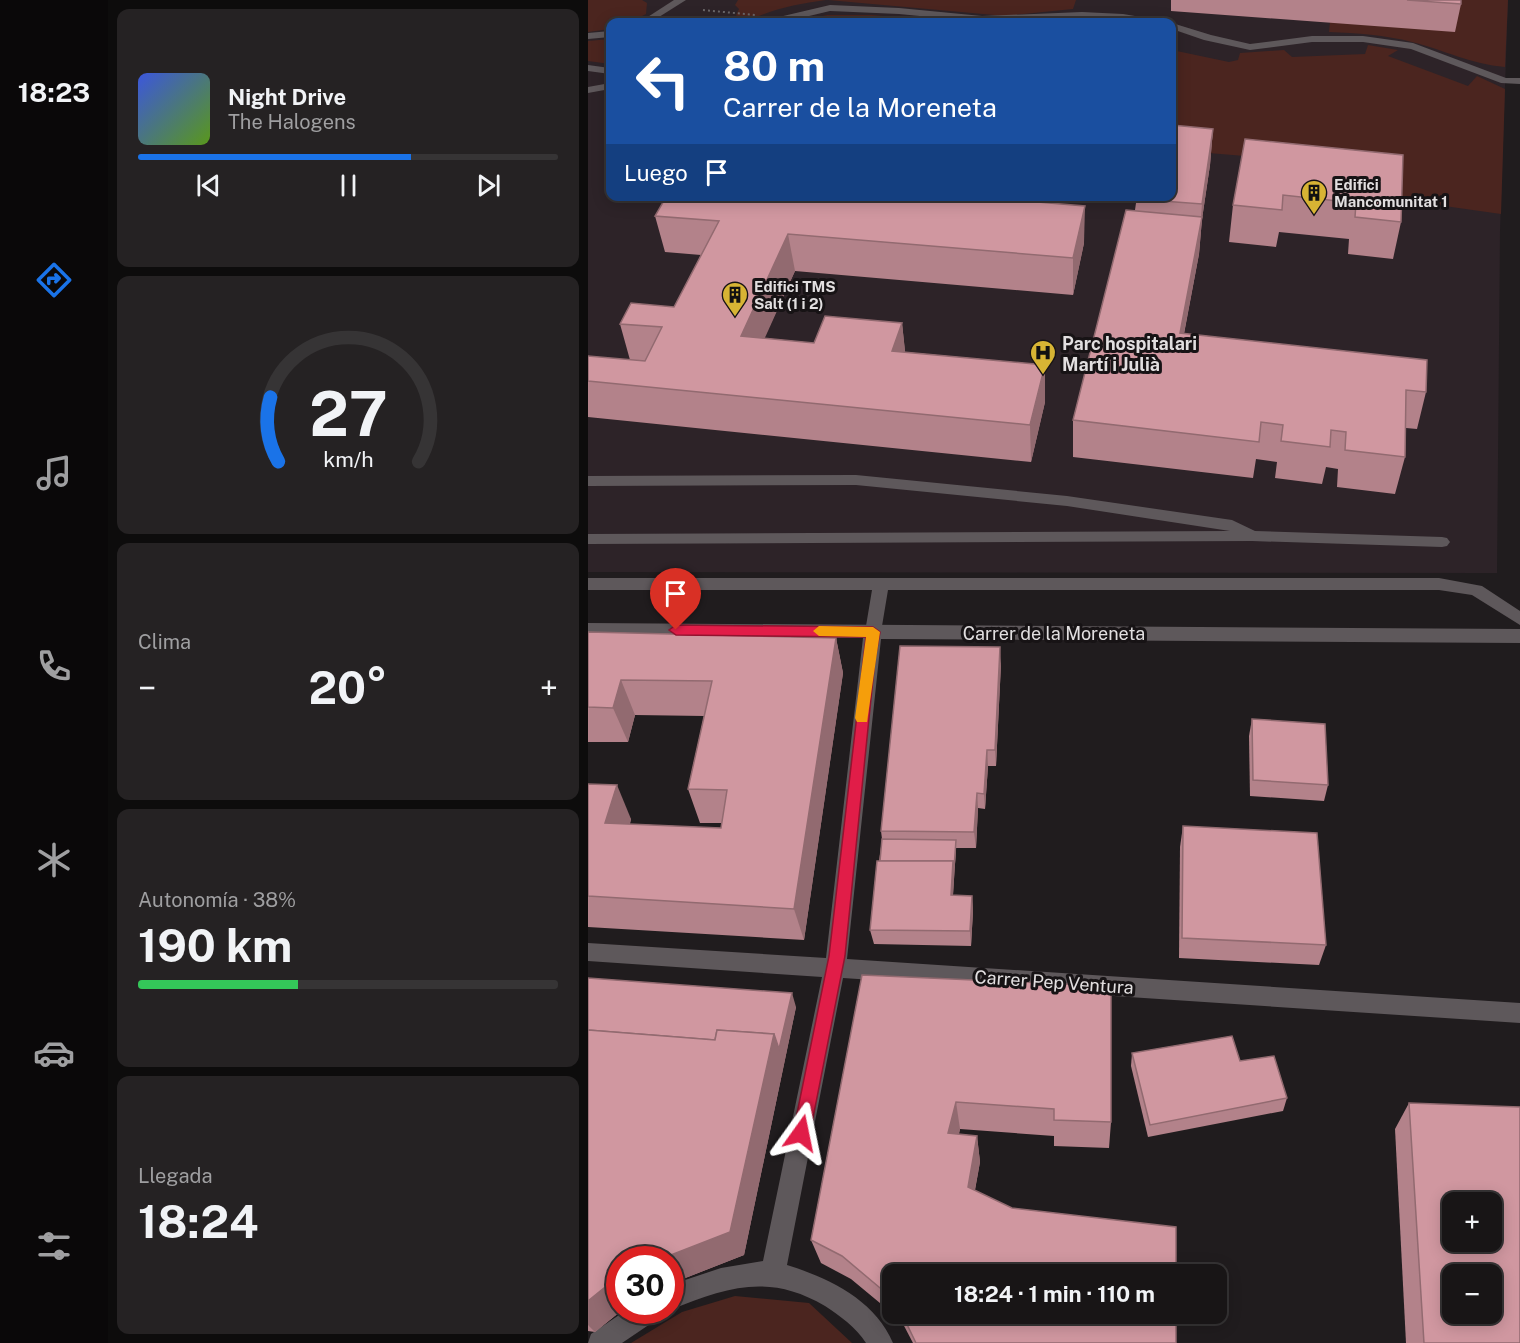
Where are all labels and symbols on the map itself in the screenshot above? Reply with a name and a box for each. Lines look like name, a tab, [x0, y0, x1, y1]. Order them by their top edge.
place label: Edifici Mancomunitat 1	[1334, 176, 1448, 210]
building icon: Edifici Mancomunitat 1	[1299, 178, 1329, 216]
place label: Edifici TMS Salt (1 i 2)	[754, 278, 836, 312]
building icon: Edifici TMS Salt (1 i 2)	[720, 280, 750, 318]
place label: Parc hospitalari Martí i Julià	[1062, 333, 1197, 375]
hospital icon: Parc hospitalari Martí i Julià	[1028, 338, 1058, 376]
pin	[650, 568, 701, 630]
street label: Carrer de la Moreneta	[963, 623, 1145, 644]
street label: Carrer Pep Ventura	[974, 966, 1134, 998]
position arrow	[769, 1101, 833, 1165]
speed limit sign: 30	[606, 1246, 684, 1324]

